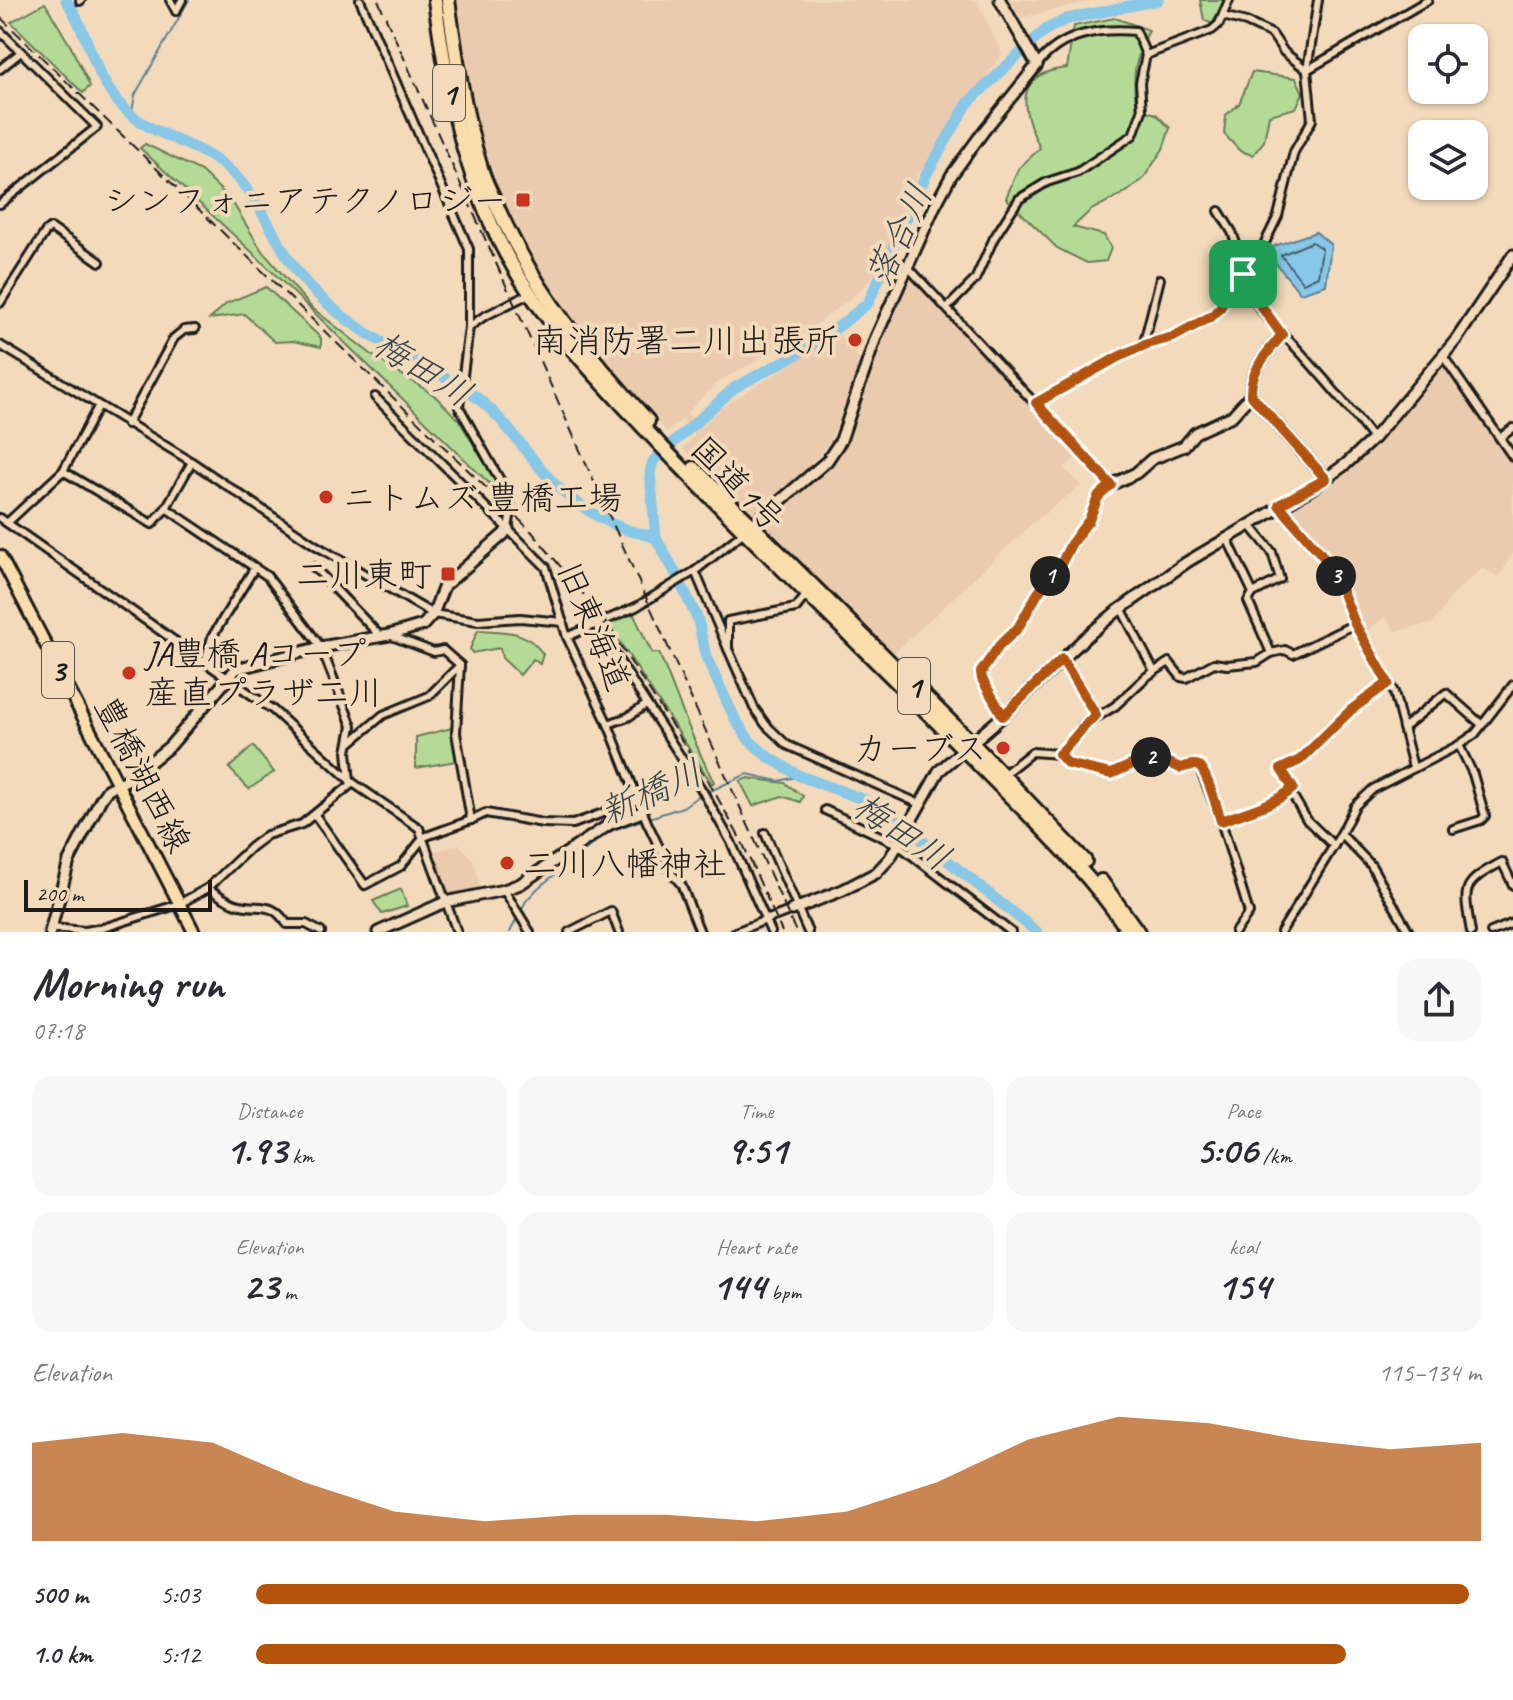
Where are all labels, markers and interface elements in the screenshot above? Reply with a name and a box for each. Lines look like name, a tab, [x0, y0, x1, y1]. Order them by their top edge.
map controls	[1408, 24, 1488, 200]
button: locate	[1408, 24, 1488, 104]
road number: 1	[433, 65, 465, 121]
button: layers	[1408, 120, 1488, 200]
water label: 落合川	[855, 176, 943, 294]
place label: シンフォニアテクノロジー	[104, 179, 507, 222]
marker: シンフォニアテクノロジー	[514, 191, 532, 209]
pin	[1209, 240, 1277, 308]
icon: arrive	[1221, 252, 1265, 296]
place label: 南消防署二川出張所	[533, 319, 839, 362]
water label: 梅田川	[365, 321, 481, 417]
marker: 南消防署二川出張所	[846, 331, 864, 349]
street label: 国道1号	[682, 427, 794, 541]
place label: ニトムズ 豊橋工場	[342, 476, 622, 519]
marker: ニトムズ 豊橋工場	[317, 488, 335, 506]
place label: 二川東町	[296, 553, 432, 596]
street label: 旧東海道	[548, 555, 640, 697]
pin: 1	[1030, 556, 1070, 596]
pin: 3	[1316, 556, 1356, 596]
text: 1	[1045, 562, 1055, 590]
text: 3	[1331, 562, 1341, 590]
marker: 二川東町	[439, 565, 457, 583]
place label: JA豊橋 Aコープ 産直プラザ二川	[143, 632, 383, 714]
road number: 3	[42, 642, 74, 698]
road number: 1	[898, 658, 930, 714]
marker: JA豊橋 Aコープ 産直プラザ二川	[120, 664, 138, 682]
street label: 豊橋湖西線	[85, 689, 201, 859]
place label: カーブス	[853, 727, 987, 770]
pin: 2	[1131, 737, 1171, 777]
marker: カーブス	[994, 739, 1012, 757]
text: 2	[1146, 743, 1156, 771]
water label: 新橋川	[592, 749, 710, 835]
water label: 梅田川	[844, 783, 960, 881]
place label: 二川八幡神社	[523, 842, 727, 885]
marker: 二川八幡神社	[498, 854, 516, 872]
scale bar	[24, 876, 212, 912]
text: 200 m	[36, 880, 83, 908]
text: Morning run	[32, 956, 224, 1011]
button: share	[1397, 958, 1481, 1042]
text: 07:18	[32, 1014, 84, 1047]
text: Distance	[237, 1097, 302, 1125]
text: Time	[740, 1097, 773, 1125]
text: Pace	[1227, 1097, 1260, 1125]
text: 1.93	[225, 1125, 287, 1175]
text: 9:51	[726, 1125, 787, 1175]
text: 5:06	[1195, 1125, 1258, 1175]
text: km	[287, 1142, 314, 1170]
text: /km	[1258, 1142, 1292, 1170]
text: Elevation	[236, 1233, 303, 1261]
text: Heart rate	[716, 1233, 797, 1261]
text: kcal	[1229, 1233, 1258, 1261]
text: 23	[243, 1261, 279, 1311]
text: 144	[712, 1261, 766, 1311]
text: 154	[1217, 1261, 1270, 1311]
text: m	[279, 1278, 296, 1306]
text: bpm	[766, 1278, 801, 1306]
text: Elevation	[32, 1356, 112, 1389]
text: 115–134 m	[1378, 1356, 1481, 1389]
text: 500 m	[32, 1578, 88, 1611]
text: 5:03	[160, 1578, 200, 1611]
text: 1.0 km	[32, 1638, 92, 1671]
text: 5:12	[160, 1638, 200, 1671]

